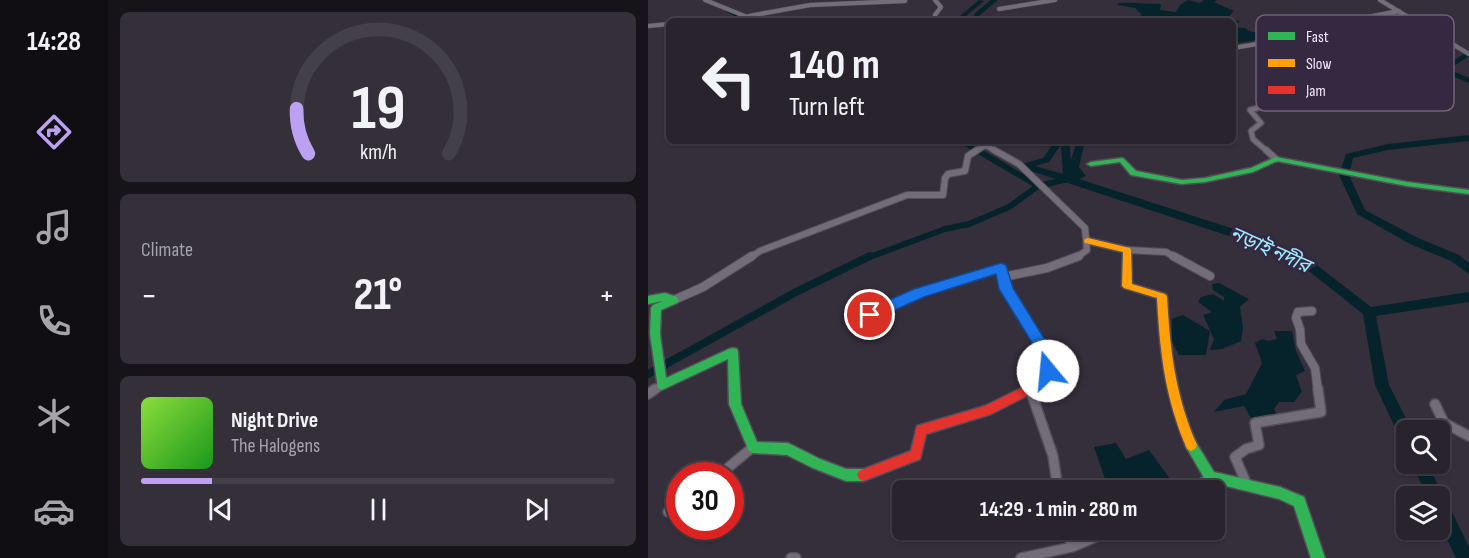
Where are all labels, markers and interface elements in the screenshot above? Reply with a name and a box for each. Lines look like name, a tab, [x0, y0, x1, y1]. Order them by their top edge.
legend	[1256, 15, 1454, 111]
text: 14:28	[27, 26, 81, 58]
text: Fast	[1306, 28, 1329, 47]
text: 140 m	[789, 40, 880, 91]
icon: left	[690, 42, 768, 120]
text: Slow	[1306, 55, 1331, 74]
text: 19	[351, 72, 405, 147]
text: Jam	[1305, 82, 1326, 101]
text: Turn left	[789, 91, 865, 123]
icon: directions	[33, 111, 75, 153]
text: km/h	[359, 140, 397, 165]
icon: music	[33, 206, 75, 248]
water label: নড়াই নদীর	[1226, 221, 1318, 280]
text: Climate	[141, 238, 193, 262]
text: 21°	[354, 268, 402, 323]
text: −	[141, 276, 157, 316]
text: +	[599, 276, 615, 316]
pin	[844, 289, 895, 340]
icon: arrive	[853, 298, 886, 331]
icon: phone	[33, 300, 75, 342]
position arrow	[1016, 339, 1080, 403]
icon: climate	[33, 395, 75, 437]
text: Night Drive	[231, 407, 318, 434]
map controls	[1396, 420, 1450, 540]
button: search	[1396, 420, 1450, 474]
text: The Halogens	[231, 434, 320, 458]
speed limit sign: 30	[666, 462, 744, 540]
button: layers	[1396, 486, 1450, 540]
icon: car	[33, 490, 75, 532]
icon: previous	[204, 493, 237, 526]
icon: pause	[362, 493, 395, 526]
icon: next	[520, 493, 553, 526]
text: 14:29 · 1 min · 280 m	[980, 496, 1137, 523]

